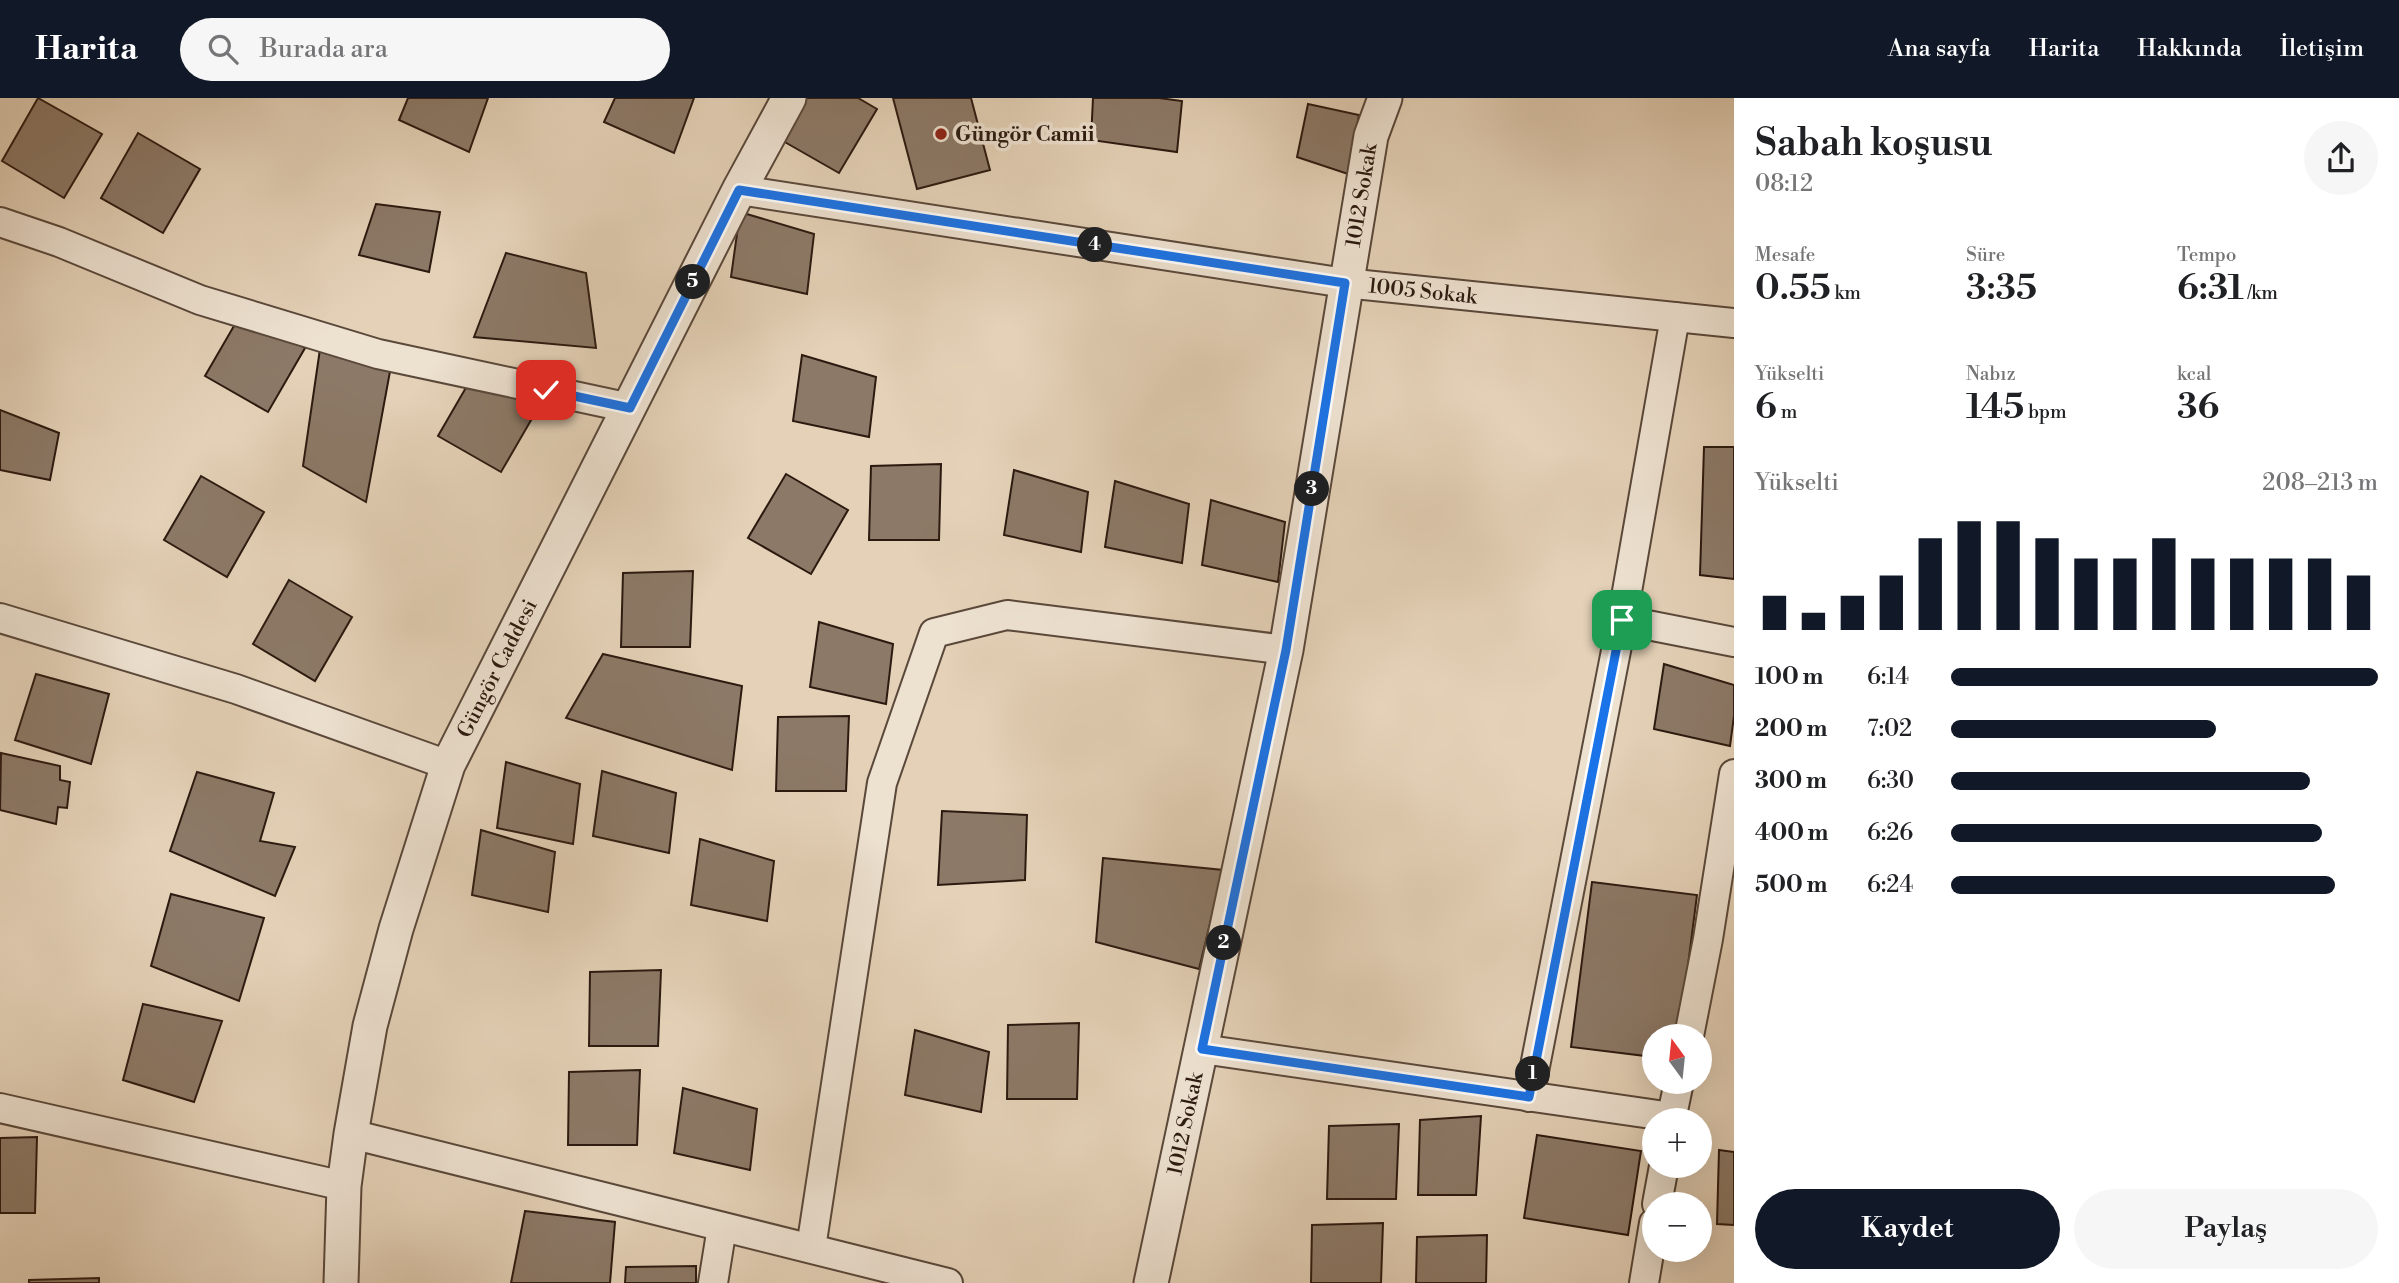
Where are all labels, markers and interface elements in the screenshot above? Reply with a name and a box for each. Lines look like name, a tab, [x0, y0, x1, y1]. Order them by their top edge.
search box	[180, 18, 670, 81]
text: Harita	[35, 29, 138, 70]
icon: search	[204, 30, 242, 68]
text: Burada ara	[260, 33, 388, 65]
text: Ana sayfa	[1888, 34, 1991, 64]
text: Harita	[2029, 34, 2099, 64]
text: Hakkında	[2137, 34, 2242, 64]
text: İletişim	[2280, 34, 2364, 64]
text: Sabah koşusu	[1755, 120, 1992, 167]
button: share	[2304, 121, 2378, 195]
place label: Güngör Camii	[955, 122, 1095, 148]
marker: Güngör Camii	[933, 126, 949, 142]
street label: 1012 Sokak	[1341, 141, 1384, 249]
text: 08:12	[1755, 170, 1813, 198]
pin: 4	[1078, 228, 1112, 262]
text: 4	[1088, 232, 1101, 256]
text: Mesafe	[1755, 243, 1815, 267]
text: Süre	[1966, 243, 2005, 267]
text: Tempo	[2177, 243, 2236, 267]
pin: 5	[676, 264, 710, 300]
text: 0.55	[1755, 267, 1831, 310]
text: 3:35	[1966, 267, 2037, 310]
text: 6:31	[2177, 267, 2244, 310]
text: 5	[687, 269, 698, 293]
street label: 1005 Sokak	[1367, 273, 1479, 311]
text: km	[1831, 281, 1861, 305]
text: /km	[2244, 281, 2278, 305]
pin	[516, 360, 576, 420]
text: Yükselti	[1755, 362, 1824, 386]
text: Nabız	[1966, 362, 2016, 386]
text: kcal	[2177, 362, 2211, 386]
icon: check	[527, 371, 565, 409]
text: 6	[1755, 386, 1777, 429]
text: 145	[1966, 386, 2024, 429]
text: 36	[2177, 386, 2219, 429]
text: m	[1777, 400, 1797, 424]
text: bpm	[2024, 400, 2067, 424]
text: Yükselti	[1755, 469, 1839, 497]
text: 208–213 m	[2262, 469, 2378, 497]
pin: 3	[1294, 472, 1330, 506]
text: 3	[1306, 476, 1317, 500]
pin	[1592, 590, 1652, 650]
street label: Güngör Caddesi	[452, 595, 544, 742]
icon: arrive	[1603, 601, 1641, 639]
text: 100 m	[1755, 663, 1823, 691]
text: 6:14	[1867, 663, 1909, 691]
text: 200 m	[1755, 715, 1827, 743]
text: 7:02	[1867, 715, 1912, 743]
text: 300 m	[1755, 767, 1827, 795]
text: 6:30	[1867, 767, 1914, 795]
text: 400 m	[1755, 819, 1828, 847]
text: 6:26	[1867, 819, 1913, 847]
text: 500 m	[1755, 871, 1827, 899]
text: 6:24	[1867, 871, 1913, 899]
pin: 2	[1206, 926, 1242, 960]
text: 2	[1218, 930, 1229, 954]
north arrow	[1642, 1024, 1712, 1094]
map controls	[1642, 1024, 1712, 1262]
pin: 1	[1516, 1056, 1550, 1091]
text: 1	[1528, 1061, 1537, 1085]
street label: 1012 Sokak	[1162, 1069, 1210, 1178]
button: +	[1642, 1108, 1712, 1178]
button: Kaydet	[1755, 1189, 2060, 1269]
button: Paylaş	[2074, 1189, 2378, 1269]
button: −	[1642, 1192, 1712, 1262]

